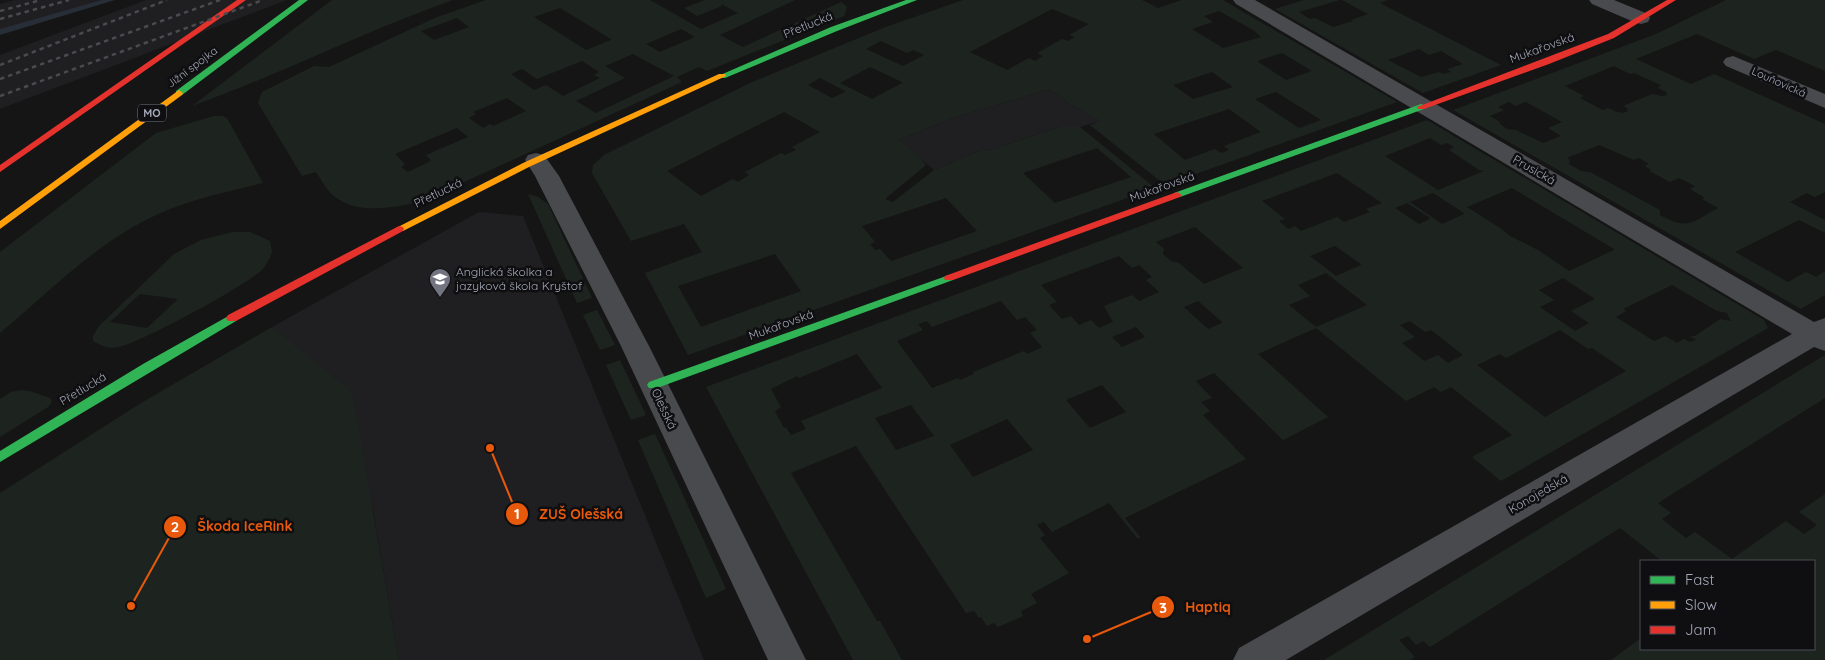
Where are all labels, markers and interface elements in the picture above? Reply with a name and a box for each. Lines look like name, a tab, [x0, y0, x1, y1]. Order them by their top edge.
street label: Přetlucká	[781, 8, 835, 41]
street label: Mukařovská	[1507, 29, 1576, 66]
street label: Jižní spojka	[164, 43, 220, 91]
street label: Louňovická	[1750, 64, 1808, 100]
road number: MO	[138, 105, 166, 122]
street label: Prusická	[1510, 151, 1558, 188]
street label: Mukařovská	[1127, 168, 1196, 205]
street label: Přetlucká	[411, 174, 464, 211]
place label: Anglická školka a jazyková škola Kryštof	[455, 264, 583, 293]
school or university icon: Anglická školka a jazyková škola Kryštof	[428, 267, 452, 298]
street label: Mukařovská	[746, 306, 815, 343]
street label: Přetlucká	[57, 369, 109, 408]
street label: Olešská	[648, 386, 680, 432]
street label: Konojedská	[1505, 471, 1570, 517]
callout: ZUŠ Olešská	[504, 499, 633, 528]
text: 1	[514, 504, 520, 523]
text: ZUŠ Olešská	[539, 505, 623, 523]
callout: Škoda IceRink	[163, 512, 303, 541]
text: 2	[171, 517, 179, 536]
text: Škoda IceRink	[198, 517, 292, 535]
legend	[1640, 560, 1815, 650]
text: Fast	[1685, 570, 1714, 589]
callout: Haptiq	[1150, 593, 1241, 622]
text: Slow	[1685, 595, 1717, 614]
text: 3	[1159, 598, 1167, 617]
text: Haptiq	[1185, 598, 1231, 616]
text: Jam	[1685, 620, 1716, 639]

